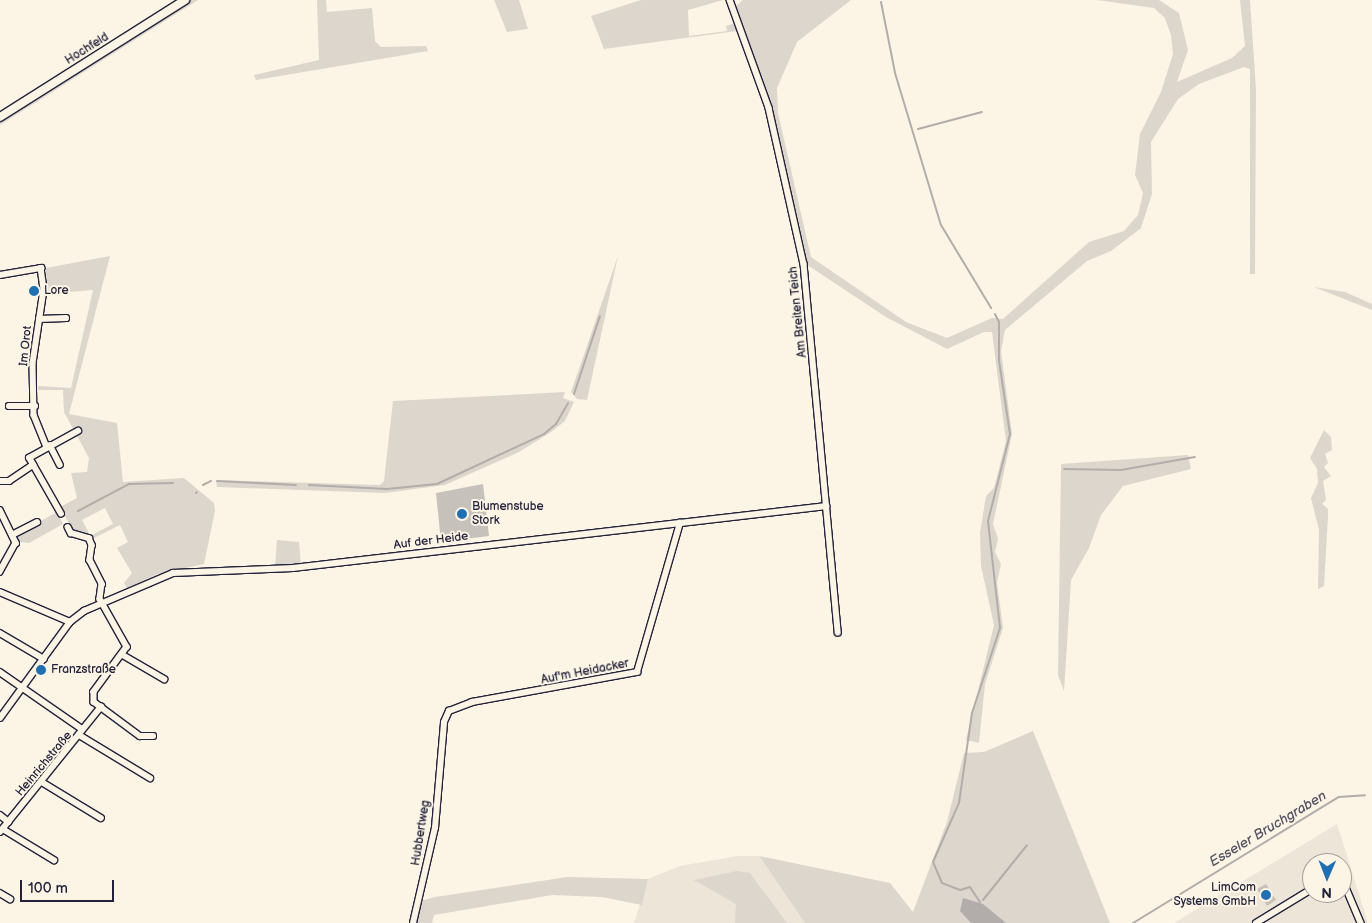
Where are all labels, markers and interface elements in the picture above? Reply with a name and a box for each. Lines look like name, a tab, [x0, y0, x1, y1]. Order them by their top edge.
street label: Hochfeld	[63, 30, 111, 68]
street label: Am Breiten Teich	[786, 265, 810, 359]
place label: Lore	[44, 284, 69, 298]
marker: Lore	[28, 285, 40, 297]
street label: Im Orot	[17, 325, 35, 367]
place label: Blumenstube Stork	[472, 500, 544, 528]
marker: Blumenstube Stork	[456, 508, 468, 520]
street label: Auf der Heide	[393, 529, 469, 553]
street label: Auf'm Heidacker	[540, 656, 630, 688]
place label: Franzstraße	[51, 663, 116, 677]
marker: Franzstraße	[35, 664, 47, 676]
street label: Heinrichstraße	[13, 729, 75, 799]
water label: Esseler Bruchgraben	[1206, 787, 1330, 871]
street label: Hubbertweg	[409, 799, 433, 867]
north arrow	[1302, 853, 1352, 903]
scale bar	[22, 870, 116, 902]
text: 100 m	[28, 879, 68, 898]
place label: LimCom Systems GmbH	[1173, 881, 1256, 909]
text: N	[1321, 884, 1332, 901]
marker: LimCom Systems GmbH	[1260, 889, 1272, 901]

